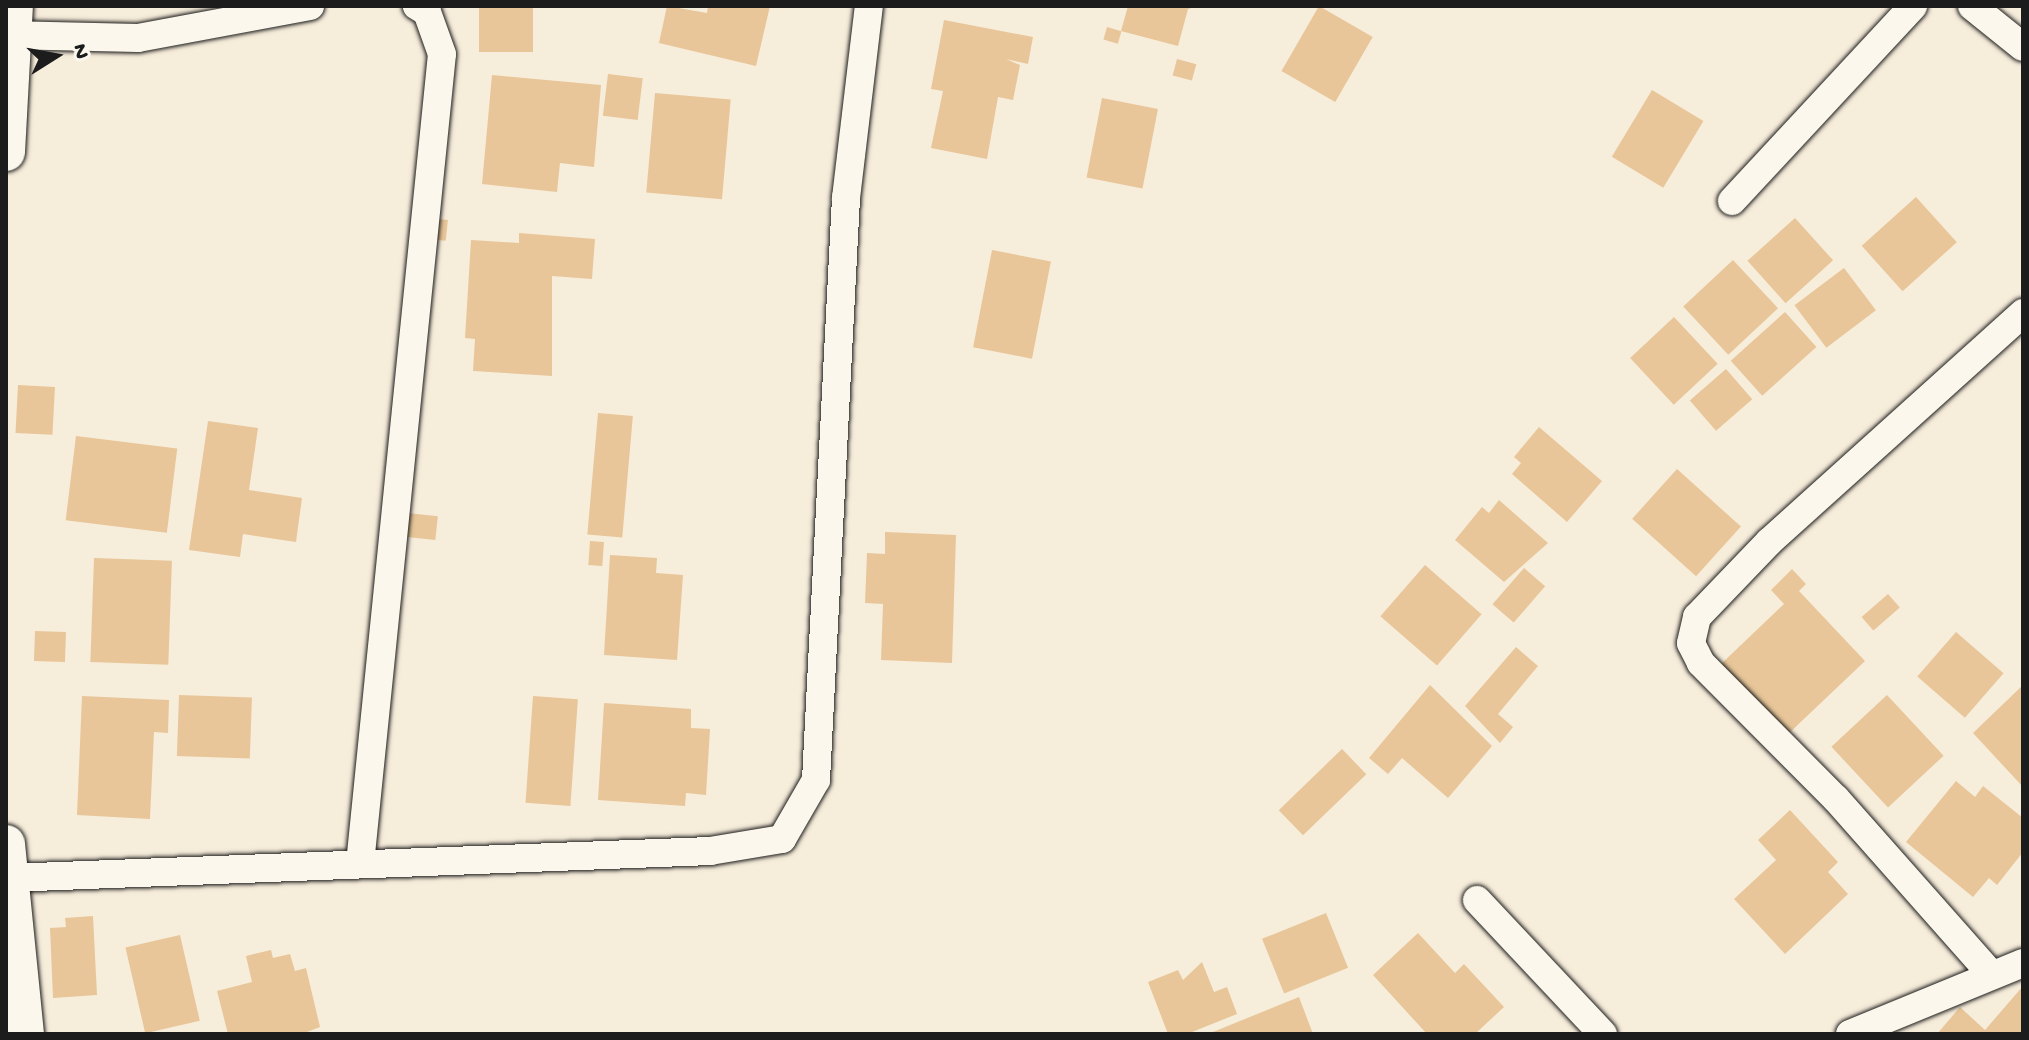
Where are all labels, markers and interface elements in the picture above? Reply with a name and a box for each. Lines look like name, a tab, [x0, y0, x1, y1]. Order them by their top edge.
north arrow	[16, 16, 96, 96]
text: N	[65, 42, 94, 61]

